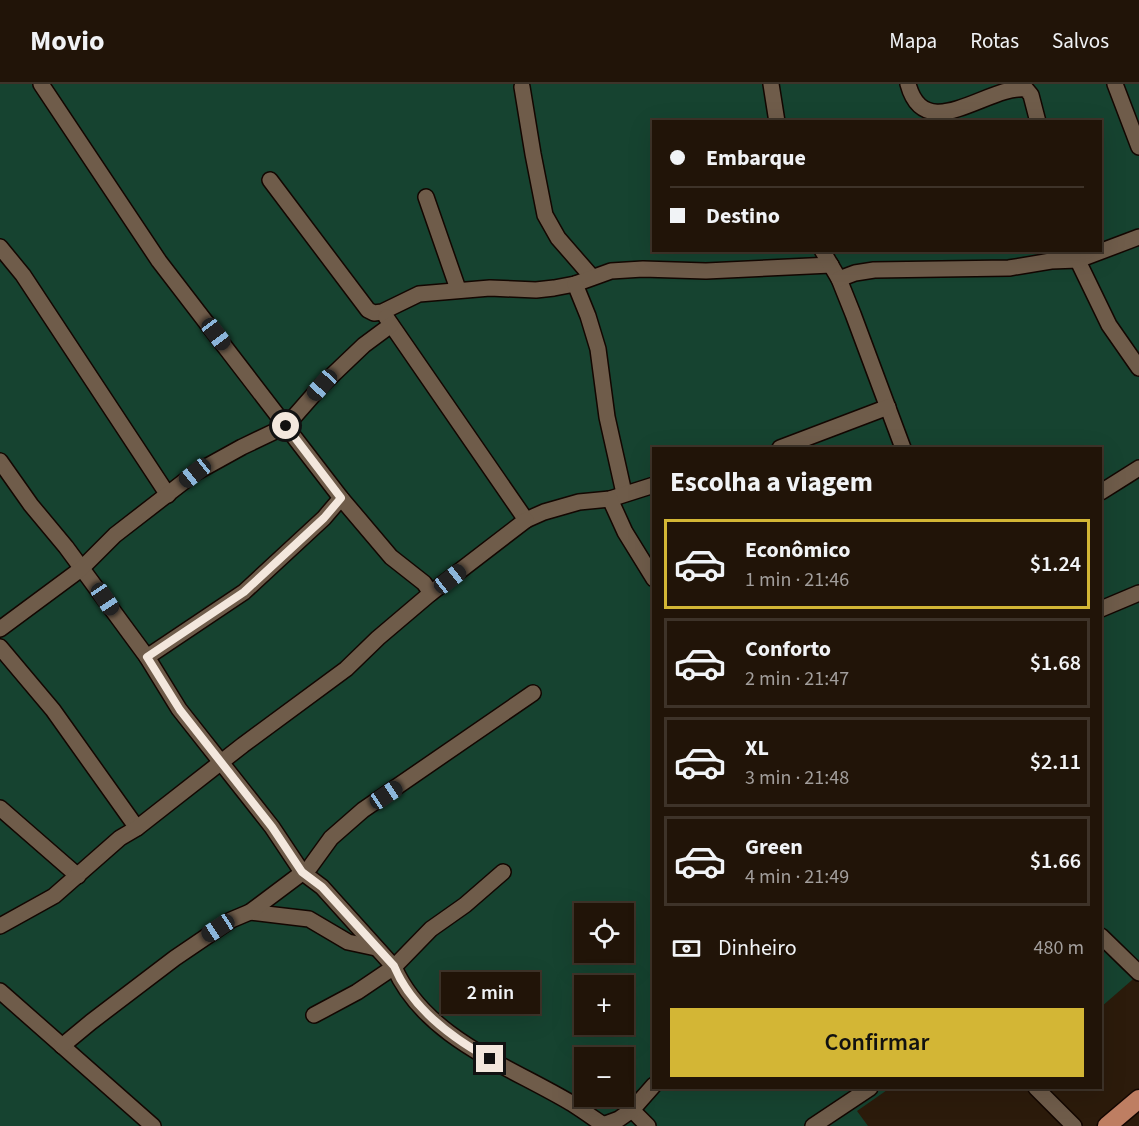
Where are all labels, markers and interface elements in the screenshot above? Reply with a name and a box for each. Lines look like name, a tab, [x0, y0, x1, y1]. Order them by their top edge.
text: Movio	[30, 21, 105, 61]
text: Mapa	[889, 26, 937, 56]
text: Rotas	[970, 26, 1019, 56]
text: Salvos	[1052, 26, 1109, 56]
text: Embarque	[706, 142, 806, 174]
text: Destino	[706, 200, 780, 232]
car	[198, 314, 234, 354]
car	[303, 366, 341, 404]
route start	[272, 412, 299, 439]
car	[175, 455, 215, 491]
text: Escolha a viagem	[670, 463, 873, 502]
text: Econômico	[745, 534, 850, 566]
icon: car	[673, 537, 727, 591]
text: $1.24	[1030, 548, 1081, 580]
car	[430, 561, 470, 597]
text: 1 min · 21:46	[745, 566, 849, 594]
car	[87, 579, 123, 619]
text: Conforto	[745, 633, 831, 665]
icon: car	[673, 636, 727, 690]
text: $1.68	[1030, 647, 1081, 679]
text: 2 min · 21:47	[745, 665, 849, 693]
text: XL	[745, 732, 769, 764]
icon: car	[673, 735, 727, 789]
text: $2.11	[1030, 746, 1081, 778]
text: 3 min · 21:48	[745, 764, 849, 792]
car	[366, 777, 406, 813]
text: Green	[745, 831, 803, 863]
icon: car	[673, 834, 727, 888]
text: $1.66	[1030, 845, 1081, 877]
text: 4 min · 21:49	[745, 863, 849, 891]
map controls	[574, 903, 634, 1107]
button: locate	[574, 903, 634, 963]
car	[198, 911, 238, 945]
icon: cash	[670, 932, 703, 965]
text: Dinheiro	[718, 932, 797, 964]
text: 480 m	[1034, 934, 1084, 962]
callout: 2 min	[440, 972, 540, 1014]
button: +	[574, 975, 634, 1035]
text: 2 min	[467, 979, 514, 1007]
button: Confirmar	[670, 1008, 1084, 1077]
route end	[476, 1045, 503, 1072]
button: −	[574, 1047, 634, 1107]

